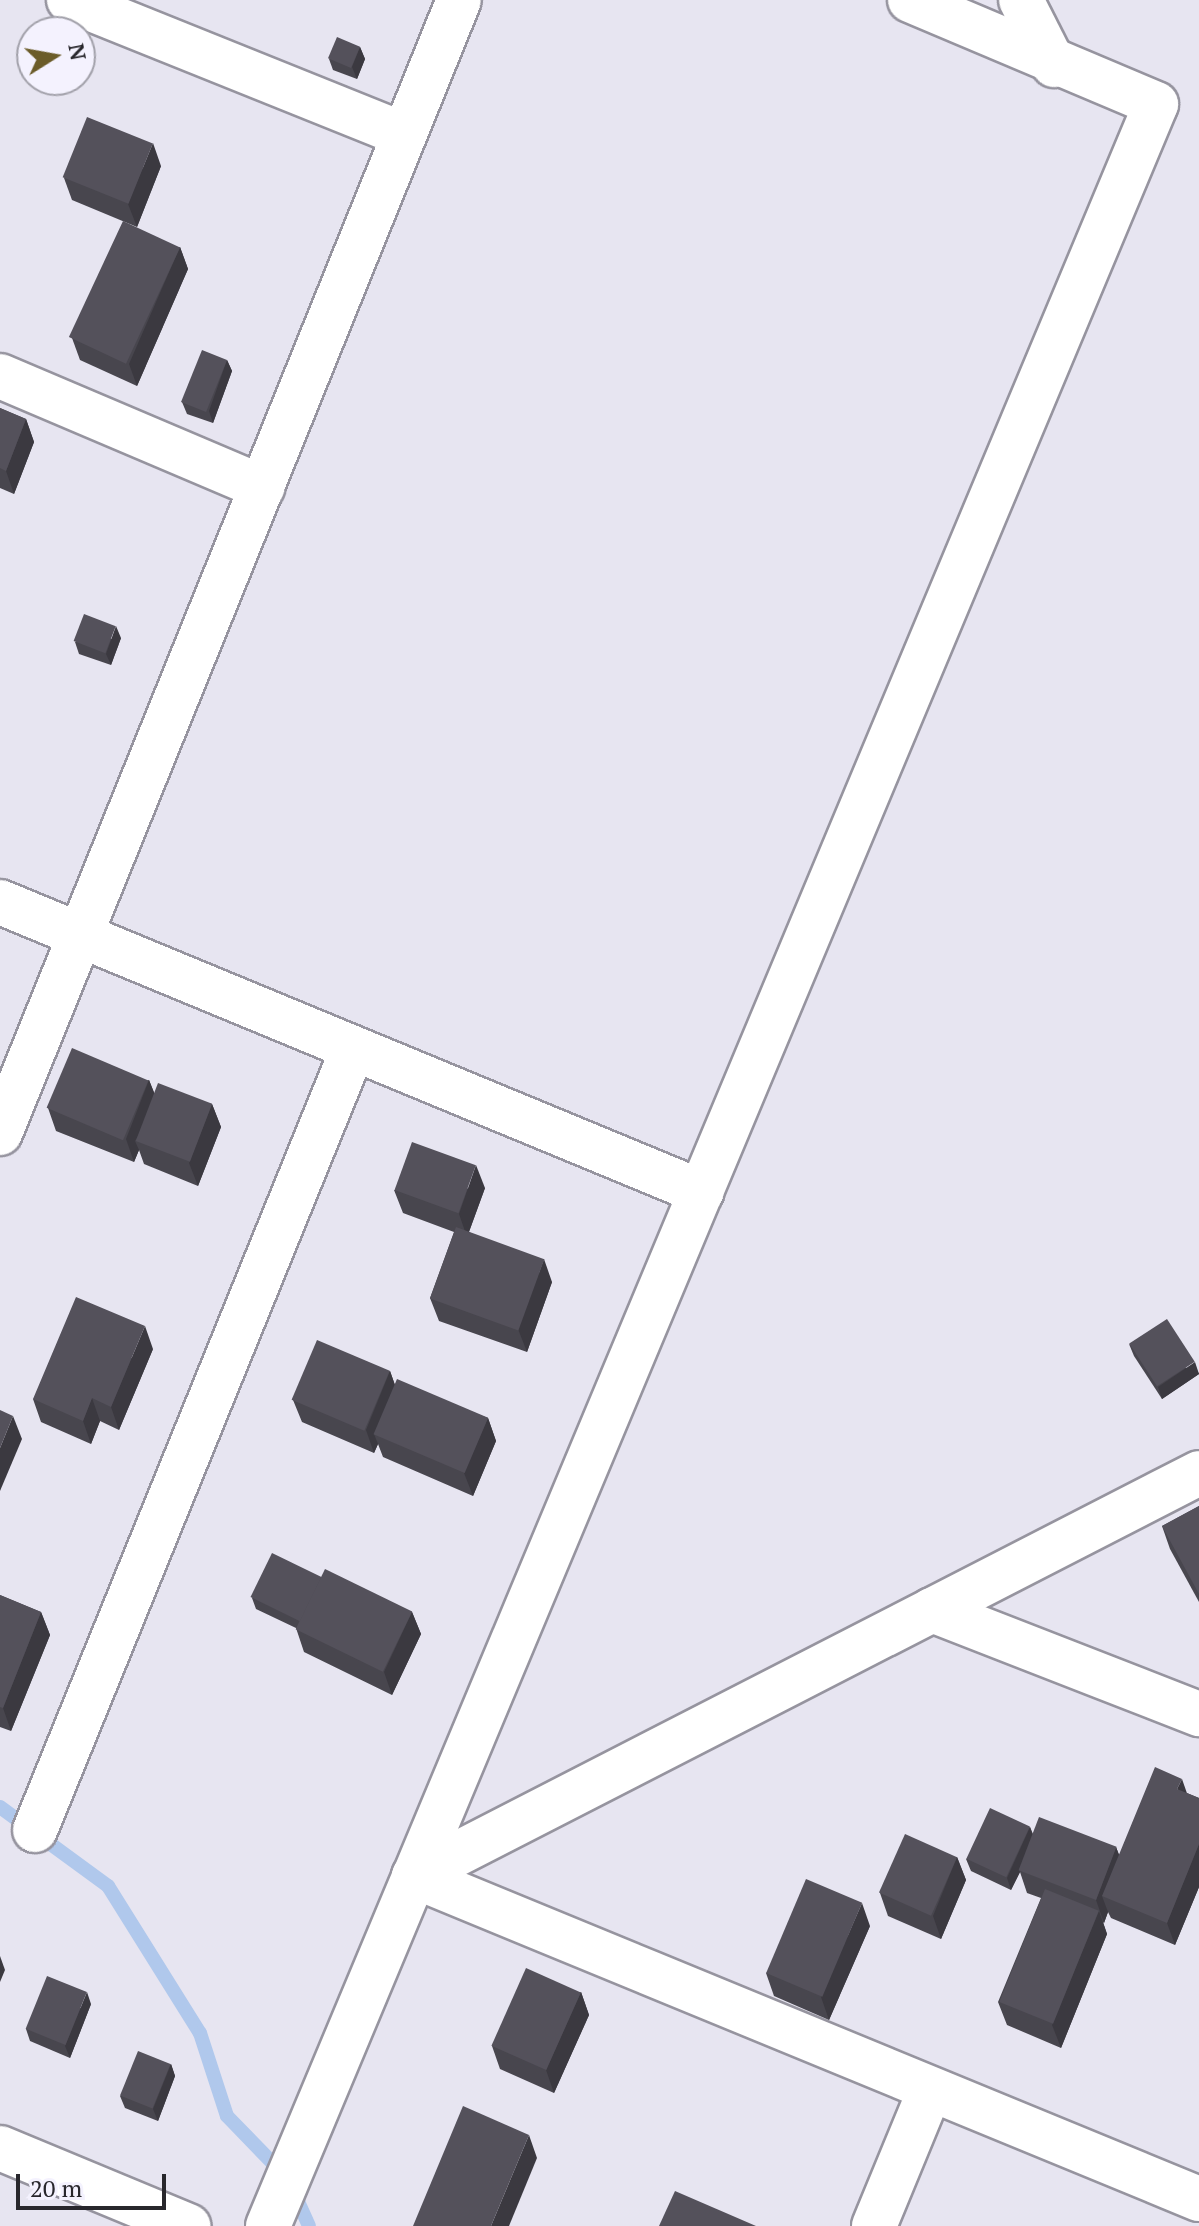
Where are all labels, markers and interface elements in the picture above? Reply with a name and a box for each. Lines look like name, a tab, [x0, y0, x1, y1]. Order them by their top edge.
north arrow	[16, 16, 96, 96]
text: N	[62, 41, 94, 63]
scale bar	[20, 2158, 170, 2208]
text: 20 m	[30, 2172, 82, 2204]

